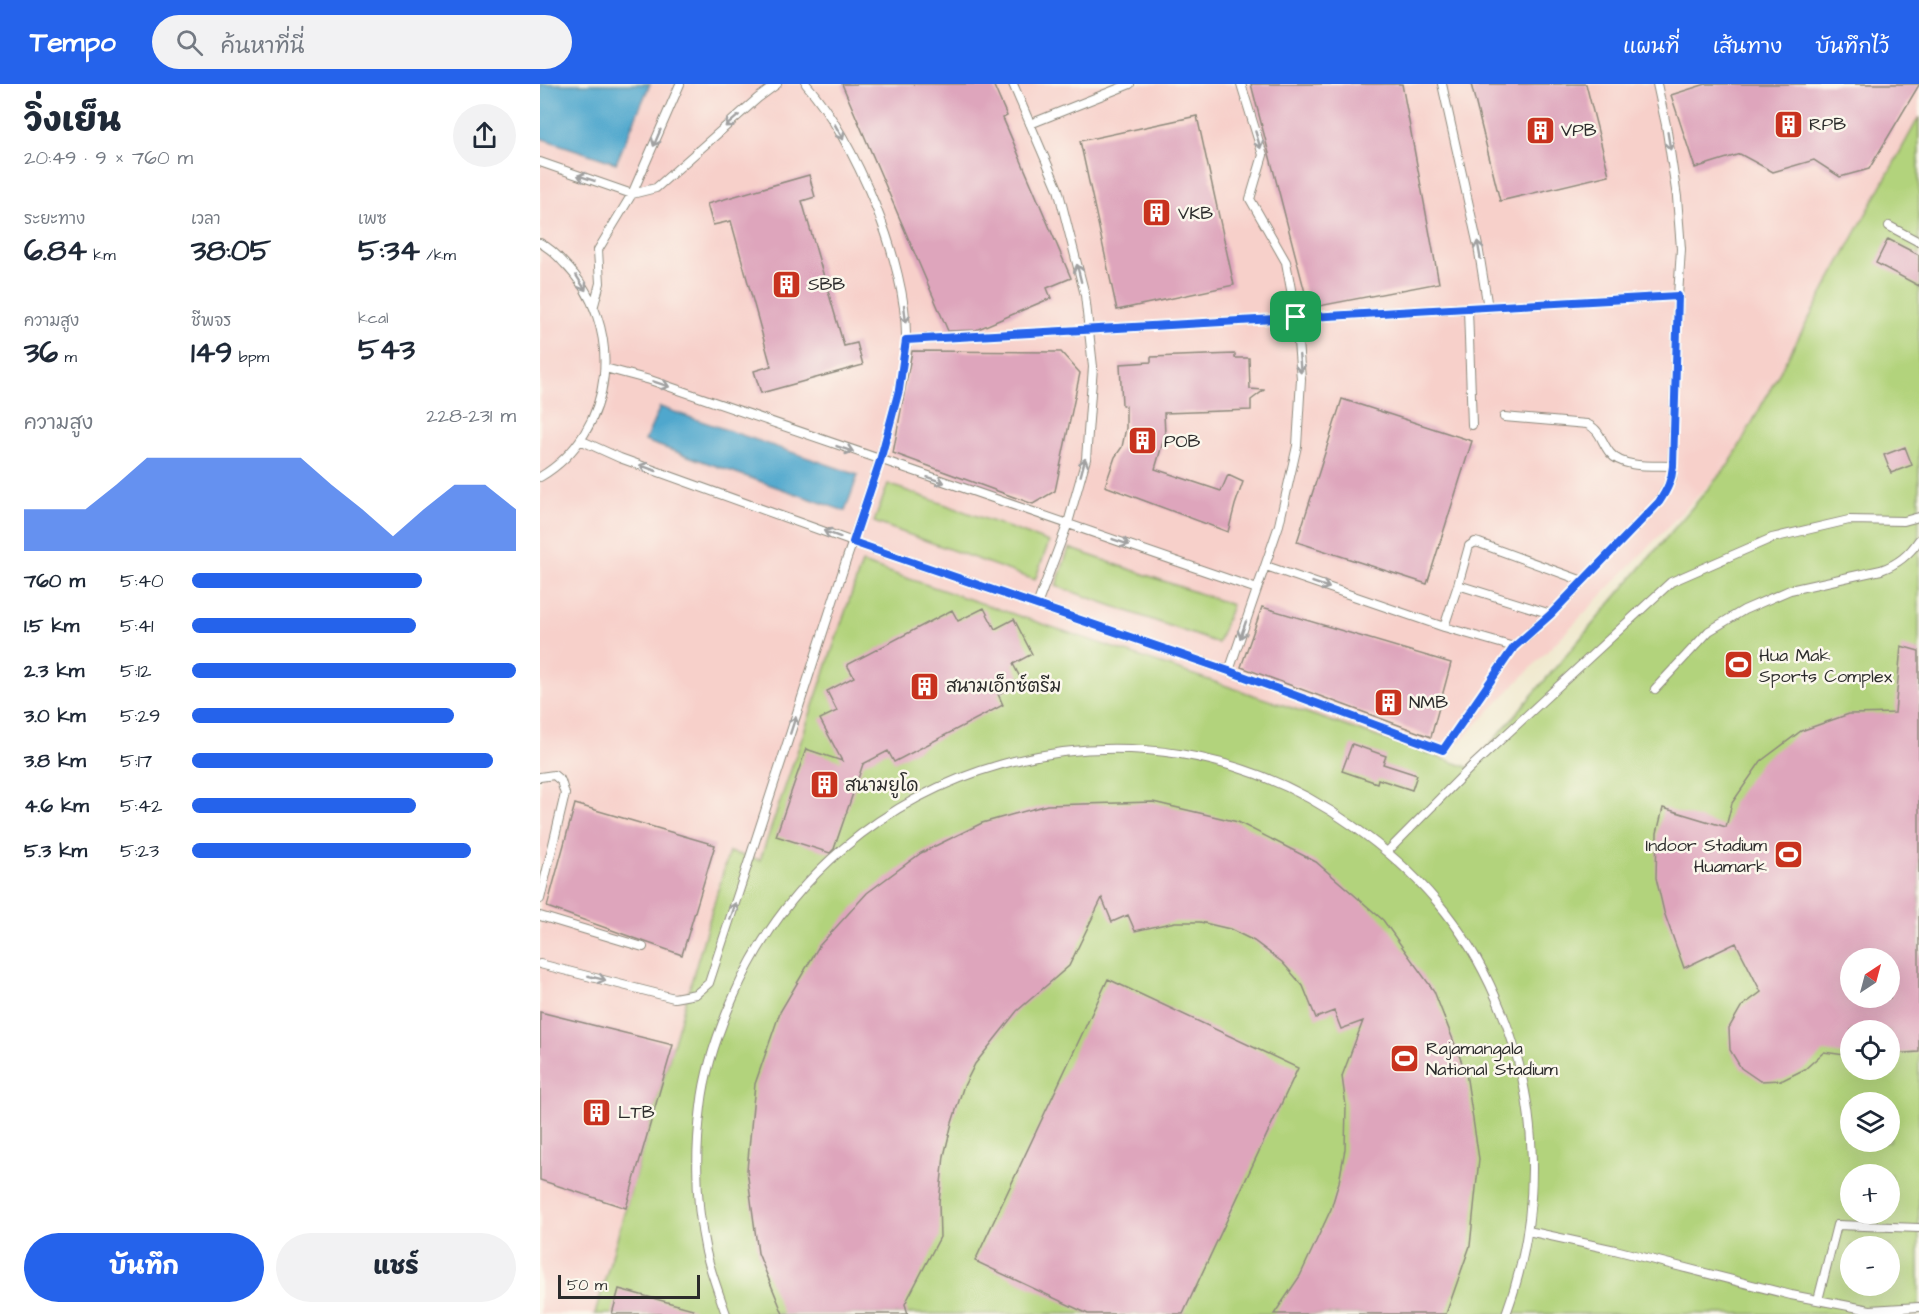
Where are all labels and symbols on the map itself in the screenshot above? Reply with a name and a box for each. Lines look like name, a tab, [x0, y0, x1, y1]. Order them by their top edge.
building icon: RPB	[1772, 108, 1804, 140]
place label: RPB	[1809, 112, 1846, 137]
one-way arrow	[725, 114, 740, 128]
building icon: VPB	[1524, 114, 1556, 146]
place label: VPB	[1561, 118, 1597, 143]
one-way arrow	[833, 123, 845, 140]
one-way arrow	[651, 128, 662, 146]
one-way arrow	[1253, 130, 1264, 149]
one-way arrow	[1663, 131, 1674, 151]
one-way arrow	[577, 172, 596, 183]
building icon: VKB	[1141, 197, 1173, 229]
place label: VKB	[1178, 201, 1213, 226]
one-way arrow	[1473, 241, 1484, 261]
one-way arrow	[1073, 264, 1085, 283]
building icon: SBB	[771, 268, 803, 300]
place label: SBB	[808, 272, 845, 297]
one-way arrow	[575, 275, 588, 292]
pin	[1270, 291, 1321, 342]
one-way arrow	[900, 304, 911, 323]
one-way arrow	[1295, 354, 1306, 373]
one-way arrow	[652, 380, 670, 391]
building icon: POB	[1127, 425, 1159, 457]
place label: POB	[1164, 429, 1201, 454]
one-way arrow	[836, 444, 854, 455]
one-way arrow	[1078, 457, 1090, 476]
one-way arrow	[640, 461, 658, 472]
one-way arrow	[926, 475, 945, 486]
one-way arrow	[823, 528, 842, 539]
one-way arrow	[1111, 537, 1130, 548]
one-way arrow	[1311, 580, 1330, 591]
one-way arrow	[1237, 620, 1248, 639]
place label: Hua Mak Sports Complex	[1759, 643, 1893, 689]
sports icon: Hua Mak Sports Complex	[1722, 649, 1754, 681]
building icon: สนามเอ็กซ์ตรีม	[909, 670, 941, 702]
place label: สนามเอ็กซ์ตรีม	[946, 673, 1061, 699]
building icon: NMB	[1372, 686, 1404, 718]
place label: NMB	[1409, 690, 1448, 715]
one-way arrow	[788, 716, 799, 735]
building icon: สนามยูโด	[808, 769, 840, 801]
place label: สนามยูโด	[845, 772, 919, 799]
place label: Indoor Stadium Huamark	[1646, 833, 1767, 879]
sports icon: Indoor Stadium Huamark	[1772, 839, 1804, 871]
one-way arrow	[728, 902, 739, 921]
north arrow	[1840, 948, 1900, 1008]
one-way arrow	[587, 973, 606, 985]
place label: Rajamangala National Stadium	[1426, 1036, 1558, 1082]
sports icon: Rajamangala National Stadium	[1389, 1042, 1421, 1074]
building icon: LTB	[581, 1096, 613, 1128]
place label: LTB	[618, 1100, 655, 1125]
scale bar	[558, 1272, 700, 1300]

